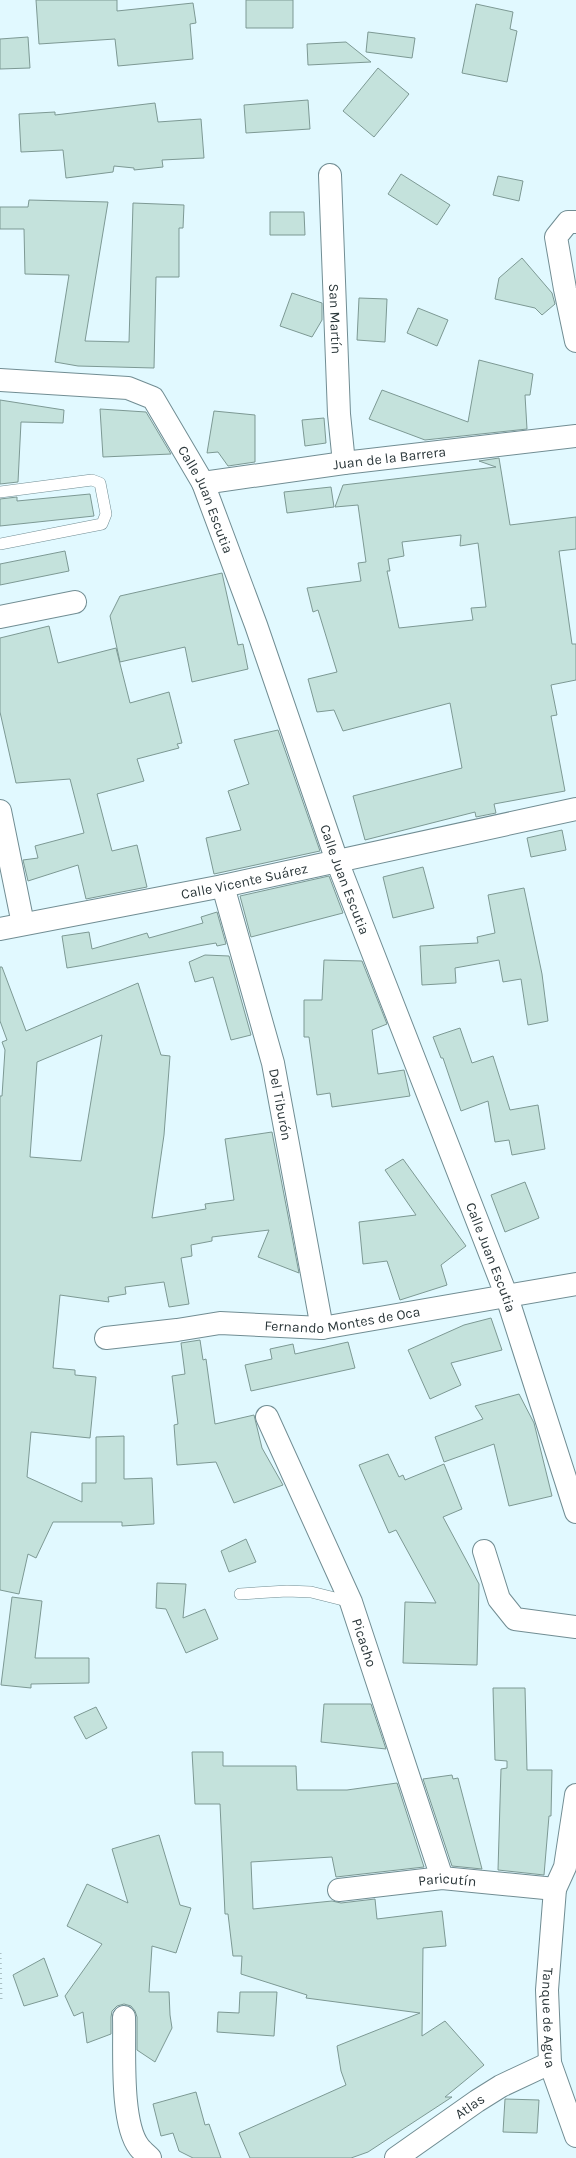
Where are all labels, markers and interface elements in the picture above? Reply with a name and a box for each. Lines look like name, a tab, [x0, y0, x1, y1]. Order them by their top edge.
street label: San Martín	[326, 283, 345, 354]
street label: Calle Juan Escutia	[174, 442, 237, 556]
street label: Juan de la Barrera	[332, 443, 447, 473]
street label: Calle Juan Escutia	[317, 822, 373, 937]
street label: Calle Vicente Suárez	[180, 859, 309, 902]
street label: Del Tiburón	[266, 1067, 296, 1142]
street label: Calle Juan Escutia	[462, 1200, 520, 1314]
street label: Fernando Montes de Oca	[264, 1303, 421, 1337]
street label: Picacho	[348, 1616, 380, 1669]
street label: Paricutín	[417, 1869, 477, 1890]
street label: Tanque de Agua	[538, 1967, 560, 2070]
street label: Atlas	[451, 2090, 488, 2122]

